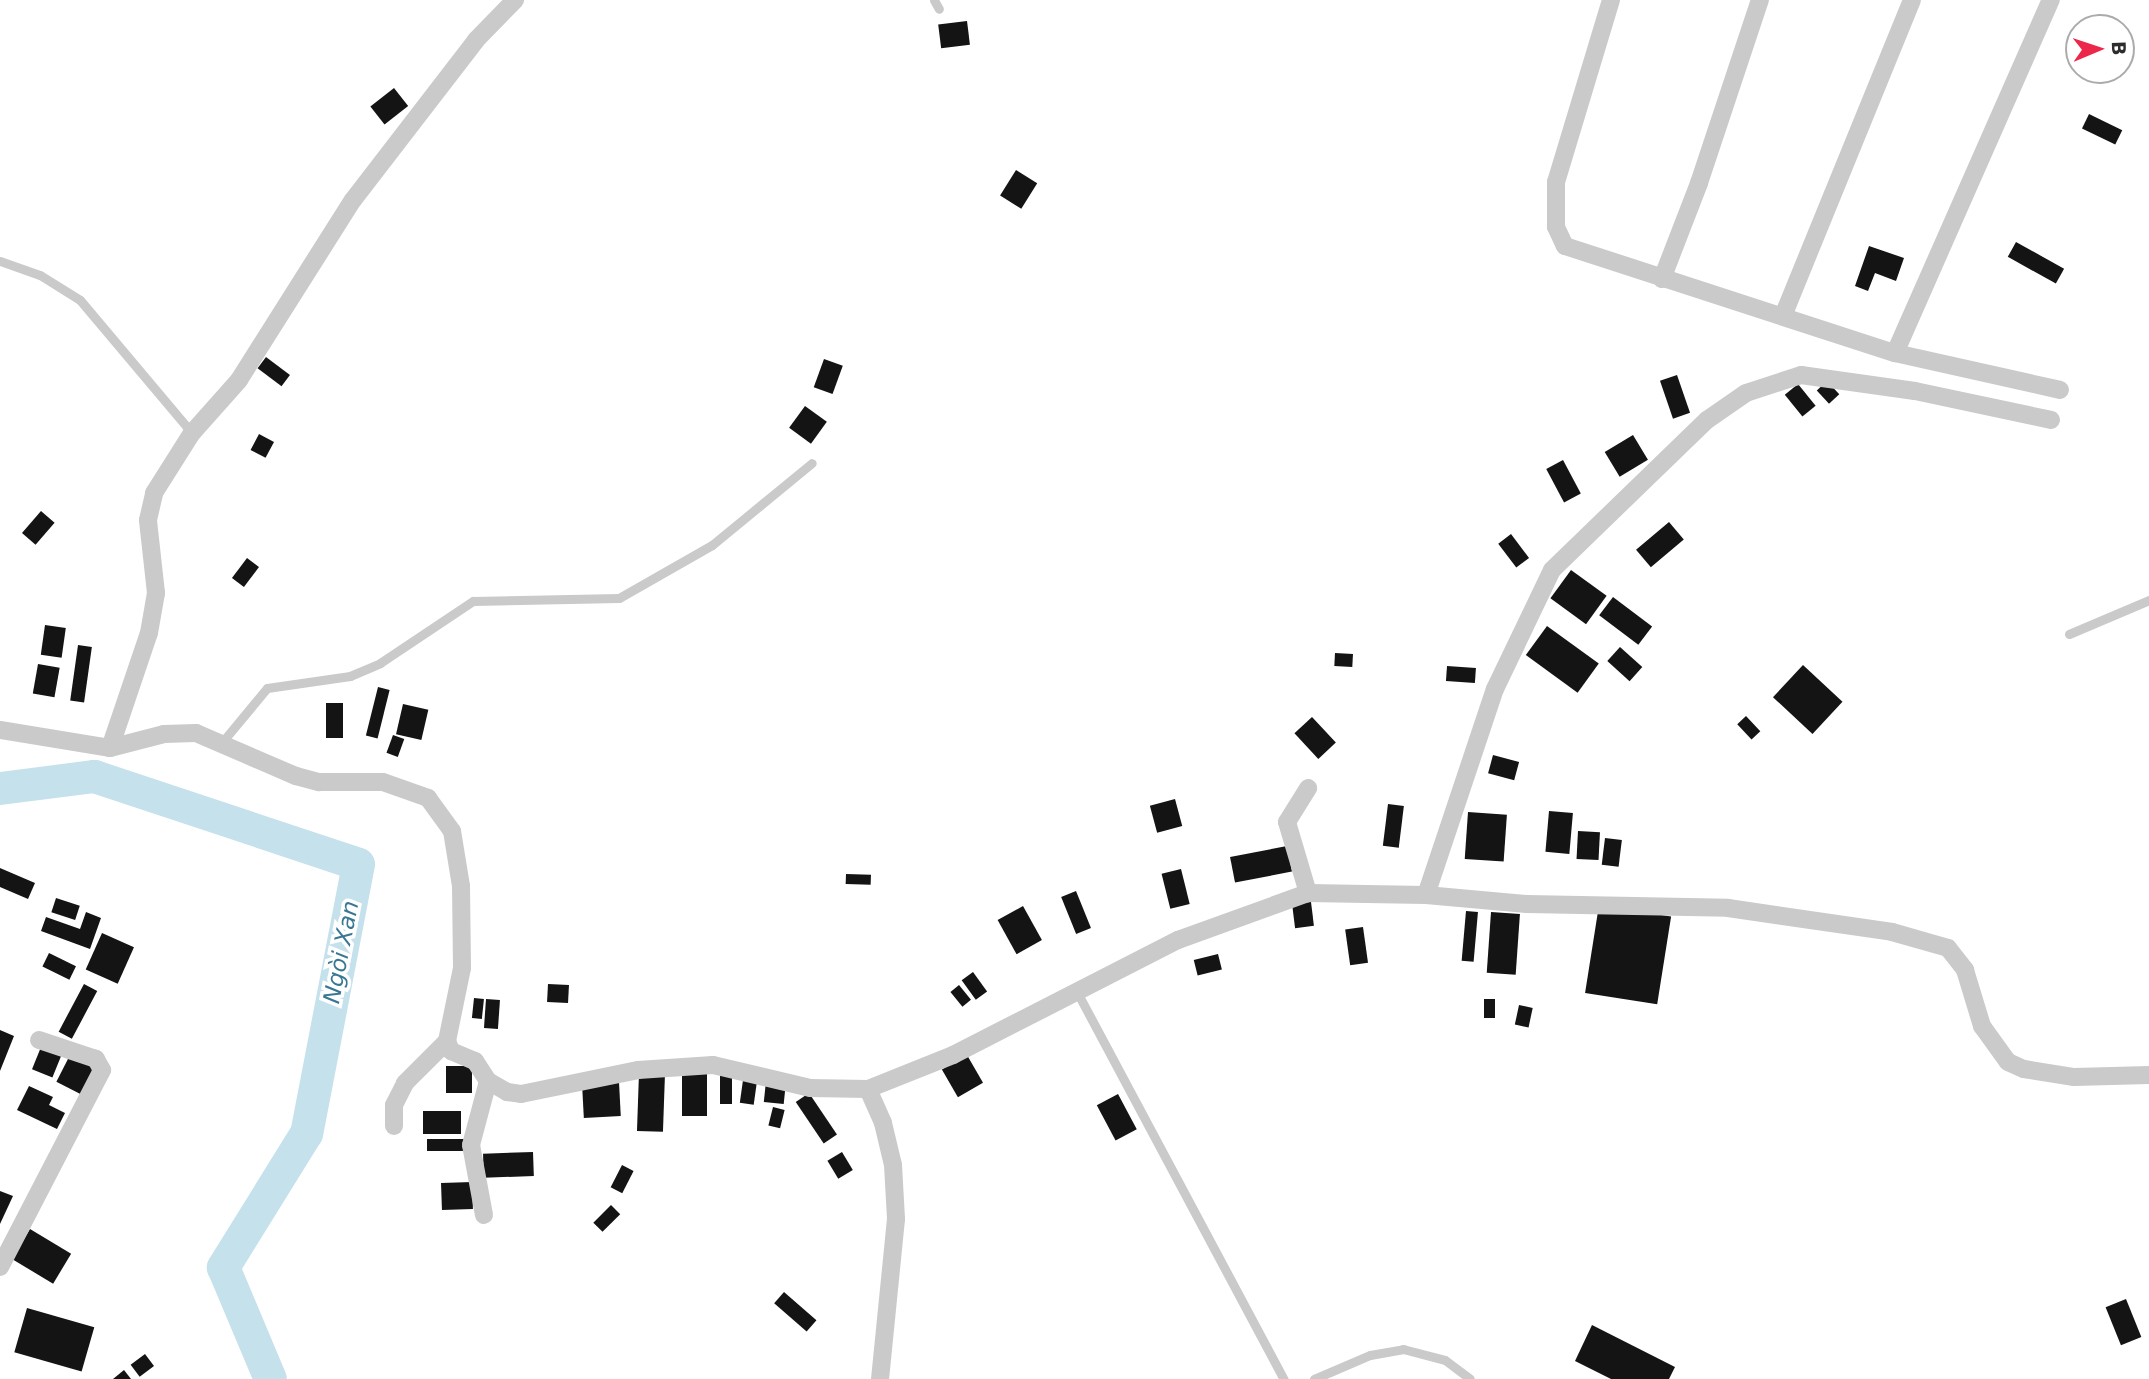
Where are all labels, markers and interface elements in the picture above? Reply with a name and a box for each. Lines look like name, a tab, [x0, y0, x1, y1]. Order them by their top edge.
north arrow	[2065, 14, 2135, 84]
text: B	[2108, 41, 2130, 56]
water label: Ngòi Xan	[318, 898, 364, 1006]

